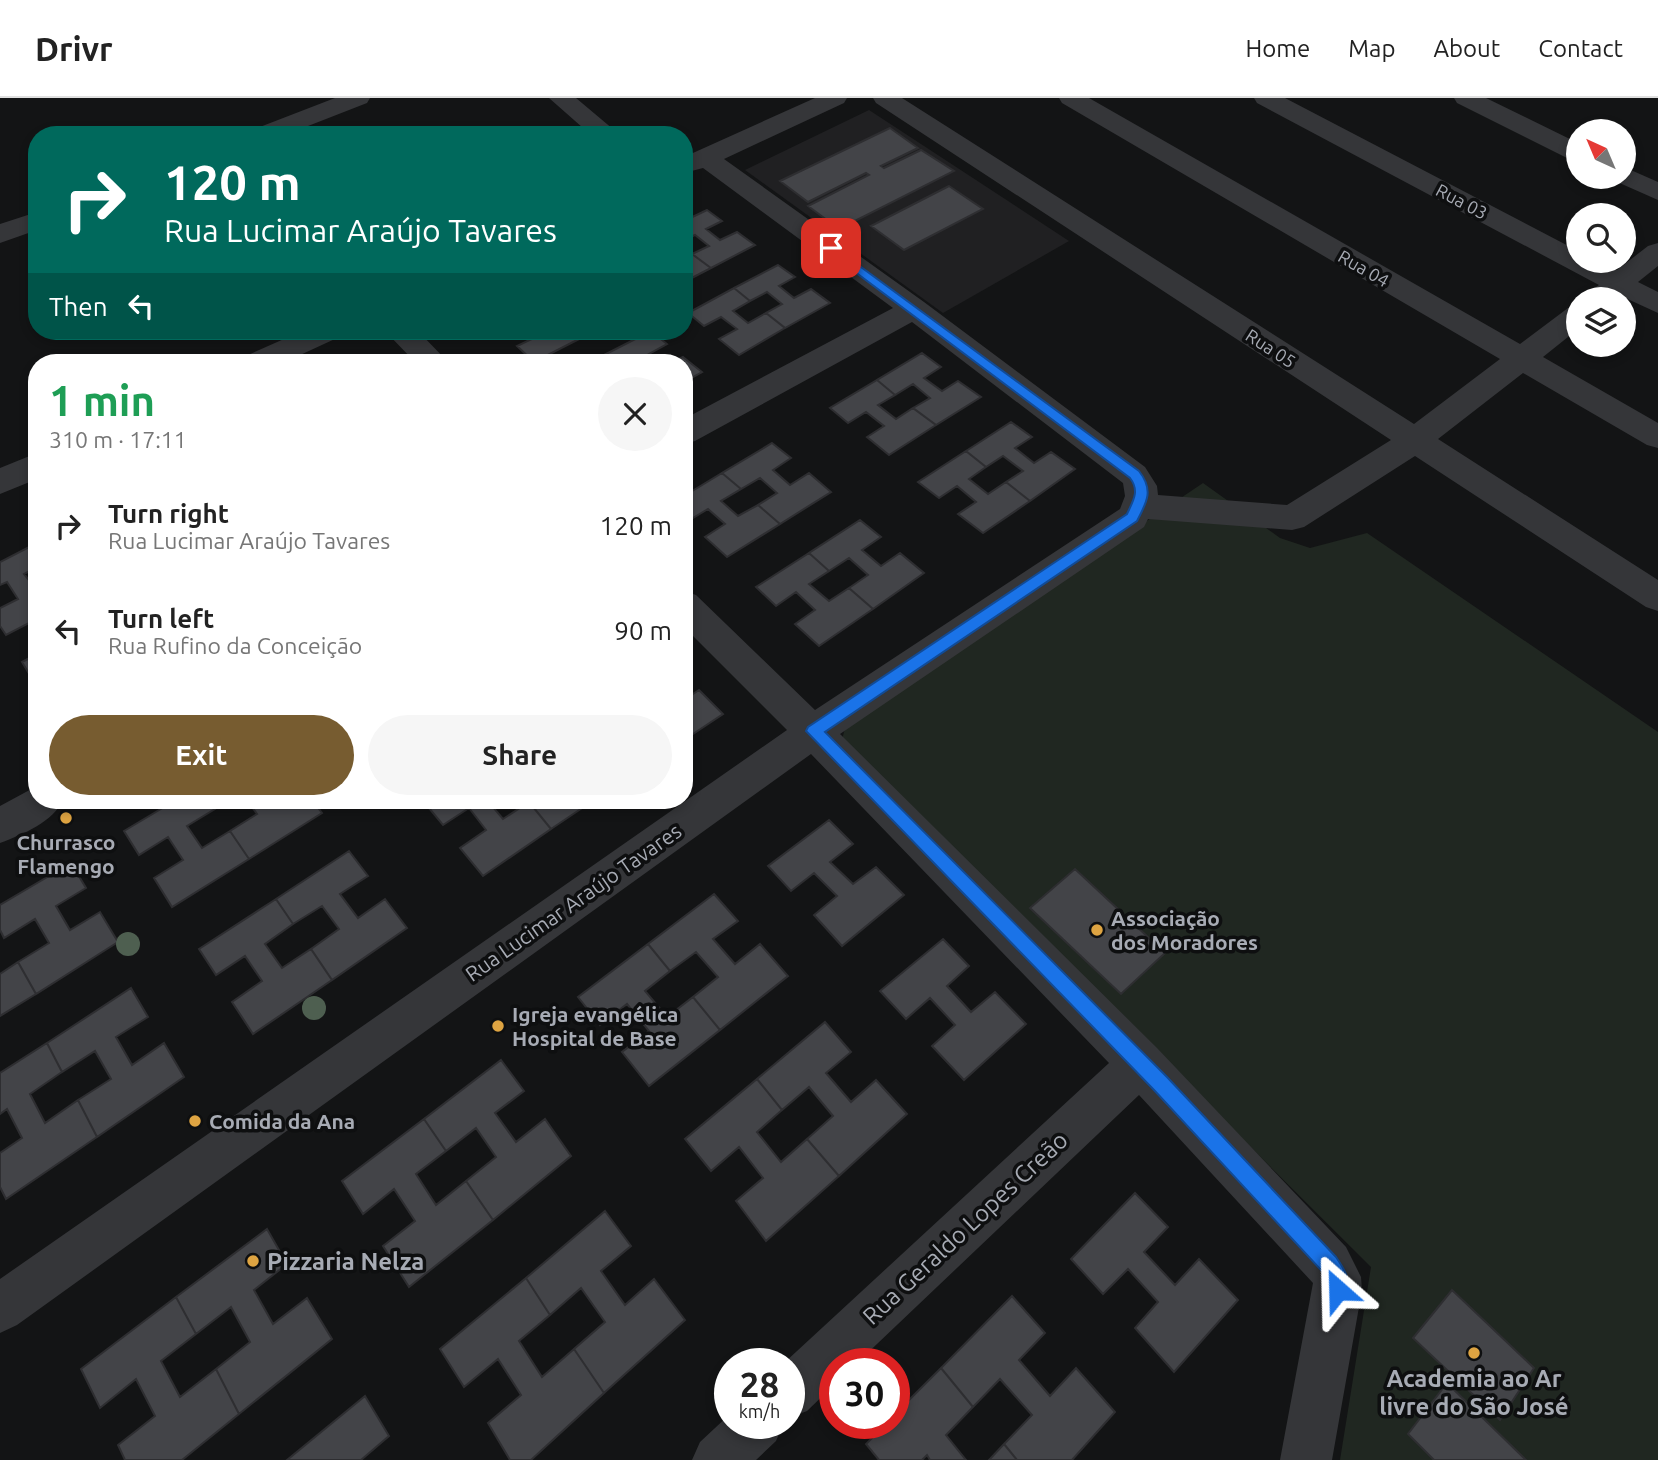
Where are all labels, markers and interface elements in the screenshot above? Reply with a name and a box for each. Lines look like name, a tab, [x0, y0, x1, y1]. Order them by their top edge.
text: Drivr	[35, 30, 113, 67]
text: Home	[1245, 35, 1310, 62]
text: Map	[1348, 35, 1395, 62]
text: About	[1433, 35, 1500, 62]
text: Contact	[1538, 35, 1623, 62]
north arrow	[1566, 119, 1636, 189]
map controls	[1566, 119, 1636, 357]
icon: right	[49, 154, 140, 245]
text: 120 m	[164, 154, 301, 209]
street label: Rua 03	[1433, 179, 1491, 223]
button: search	[1566, 203, 1636, 273]
text: Rua Lucimar Araújo Tavares	[164, 212, 557, 248]
pin	[801, 218, 861, 278]
icon: arrive	[812, 229, 850, 267]
street label: Rua 04	[1335, 246, 1393, 290]
icon: left	[122, 287, 160, 325]
button: layers	[1566, 287, 1636, 357]
text: Then	[49, 292, 108, 321]
street label: Rua 05	[1242, 325, 1300, 371]
text: 1 min	[49, 377, 155, 424]
button: close	[598, 377, 672, 451]
text: 310 m · 17:11	[49, 427, 187, 452]
text: Turn right	[108, 499, 229, 528]
icon: right	[49, 507, 87, 545]
text: 120 m	[600, 511, 672, 540]
text: Rua Lucimar Araújo Tavares	[108, 528, 390, 553]
text: Turn left	[108, 604, 214, 633]
icon: left	[49, 612, 87, 650]
text: 90 m	[614, 616, 672, 645]
text: Rua Rufino da Conceição	[108, 633, 362, 658]
button: Exit	[49, 715, 354, 795]
button: Share	[368, 715, 672, 795]
marker: Churrasco Flamengo	[58, 810, 74, 826]
street label: Rua Lucimar Araújo Tavares	[461, 818, 685, 986]
place label: Churrasco Flamengo	[17, 830, 115, 878]
place label: Associação dos Moradores	[1111, 906, 1258, 954]
marker: Associação dos Moradores	[1089, 922, 1105, 938]
place label: Igreja evangélica Hospital de Base	[512, 1002, 678, 1050]
marker: Igreja evangélica Hospital de Base	[490, 1018, 506, 1034]
place label: Comida da Ana	[209, 1109, 355, 1133]
marker: Comida da Ana	[187, 1113, 203, 1129]
street label: Rua Geraldo Lopes Creão	[857, 1126, 1073, 1330]
place label: Pizzaria Nelza	[267, 1248, 424, 1275]
marker: Pizzaria Nelza	[245, 1253, 261, 1269]
position arrow	[1301, 1253, 1375, 1327]
marker: Academia ao Ar livre do São José	[1466, 1345, 1482, 1361]
speed limit sign: 30	[819, 1348, 910, 1439]
text: 28	[740, 1364, 779, 1404]
place label: Academia ao Ar livre do São José	[1379, 1365, 1569, 1420]
text: km/h	[739, 1401, 780, 1421]

